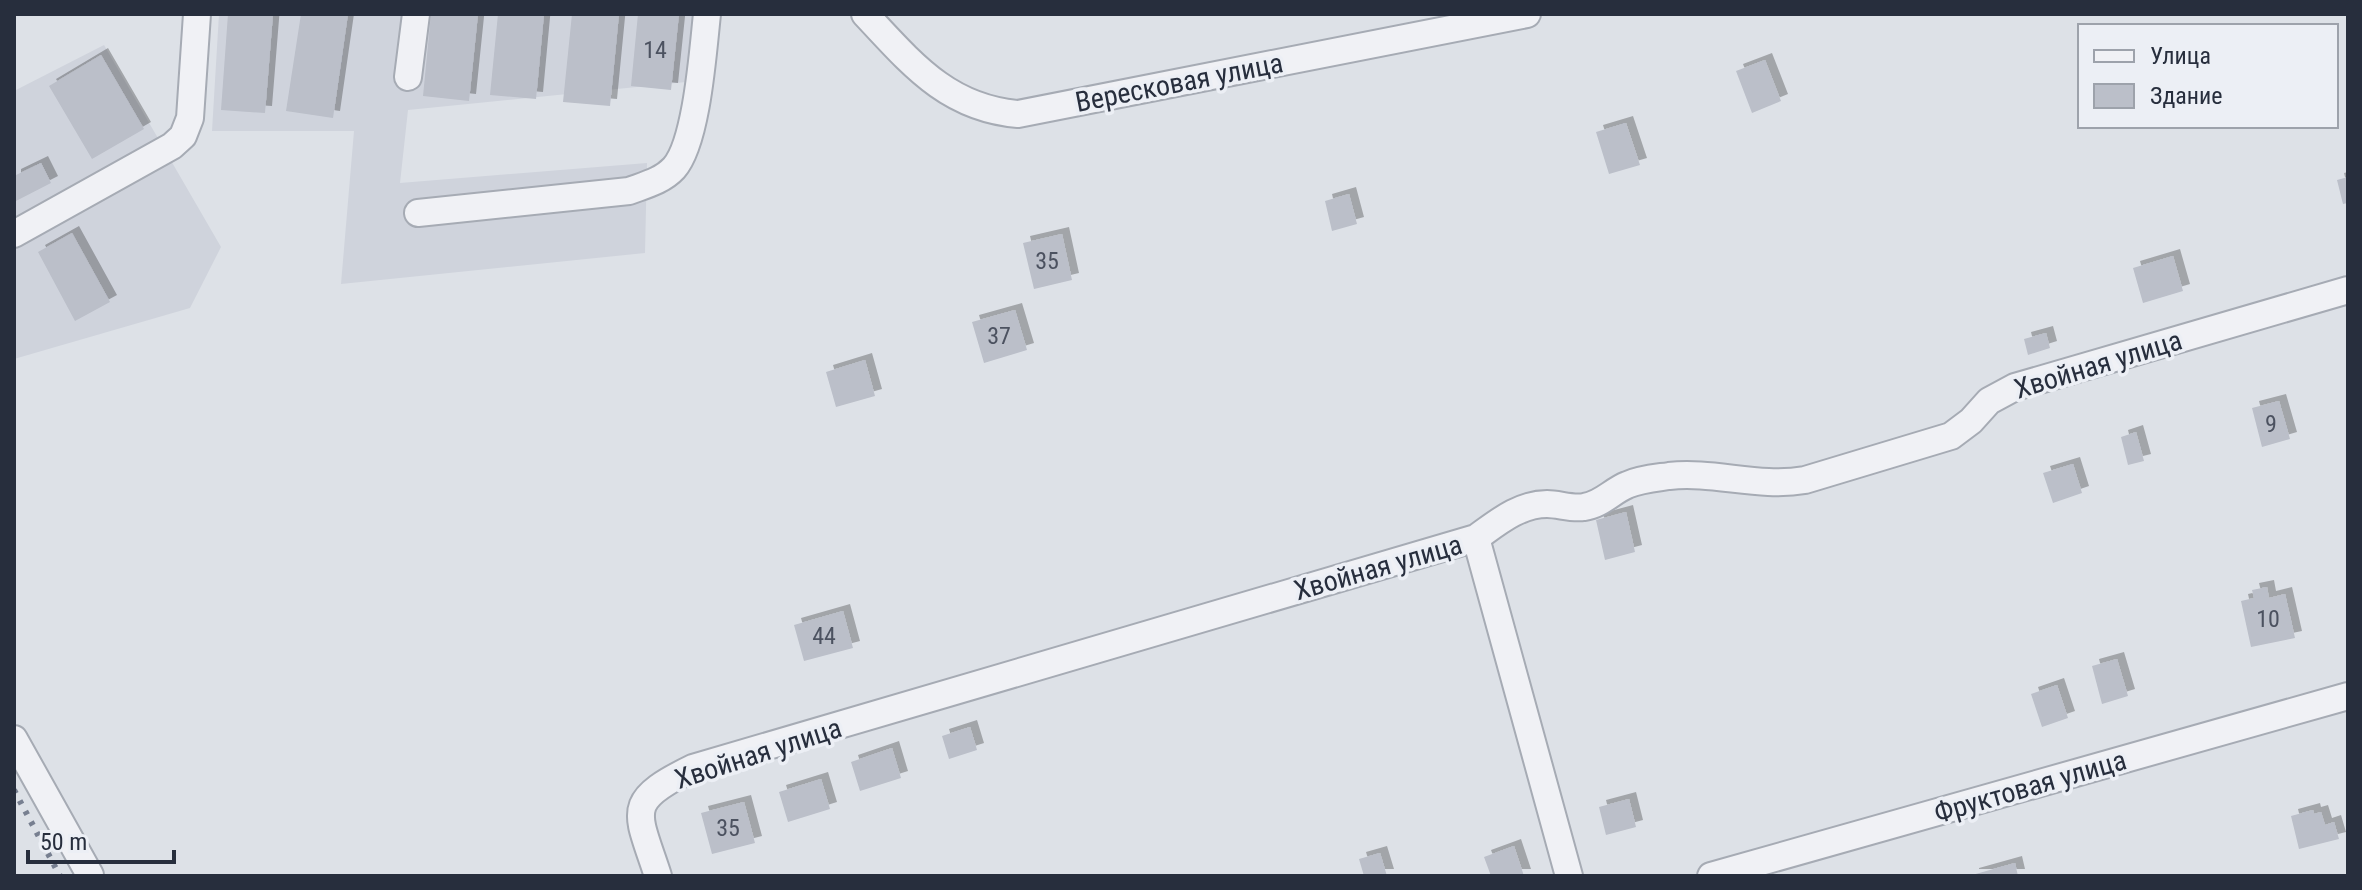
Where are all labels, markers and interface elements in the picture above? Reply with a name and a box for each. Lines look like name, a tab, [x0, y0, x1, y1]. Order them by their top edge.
legend	[2078, 24, 2338, 128]
house number: 14	[643, 36, 667, 64]
text: Улица	[2150, 42, 2211, 70]
street label: Вересковая улица	[1073, 46, 1286, 119]
text: Здание	[2150, 82, 2222, 110]
house number: 35	[1035, 247, 1059, 275]
house number: 37	[987, 322, 1011, 350]
street label: Хвойная улица	[2011, 323, 2186, 406]
house number: 9	[2265, 410, 2277, 438]
street label: Хвойная улица	[1290, 528, 1466, 607]
house number: 10	[2256, 605, 2280, 633]
house number: 44	[812, 622, 836, 650]
street label: Хвойная улица	[671, 711, 846, 796]
street label: Фруктовая улица	[1930, 743, 2130, 830]
scale bar	[28, 814, 174, 864]
house number: 35	[716, 814, 740, 842]
text: 50 m	[40, 828, 87, 856]

